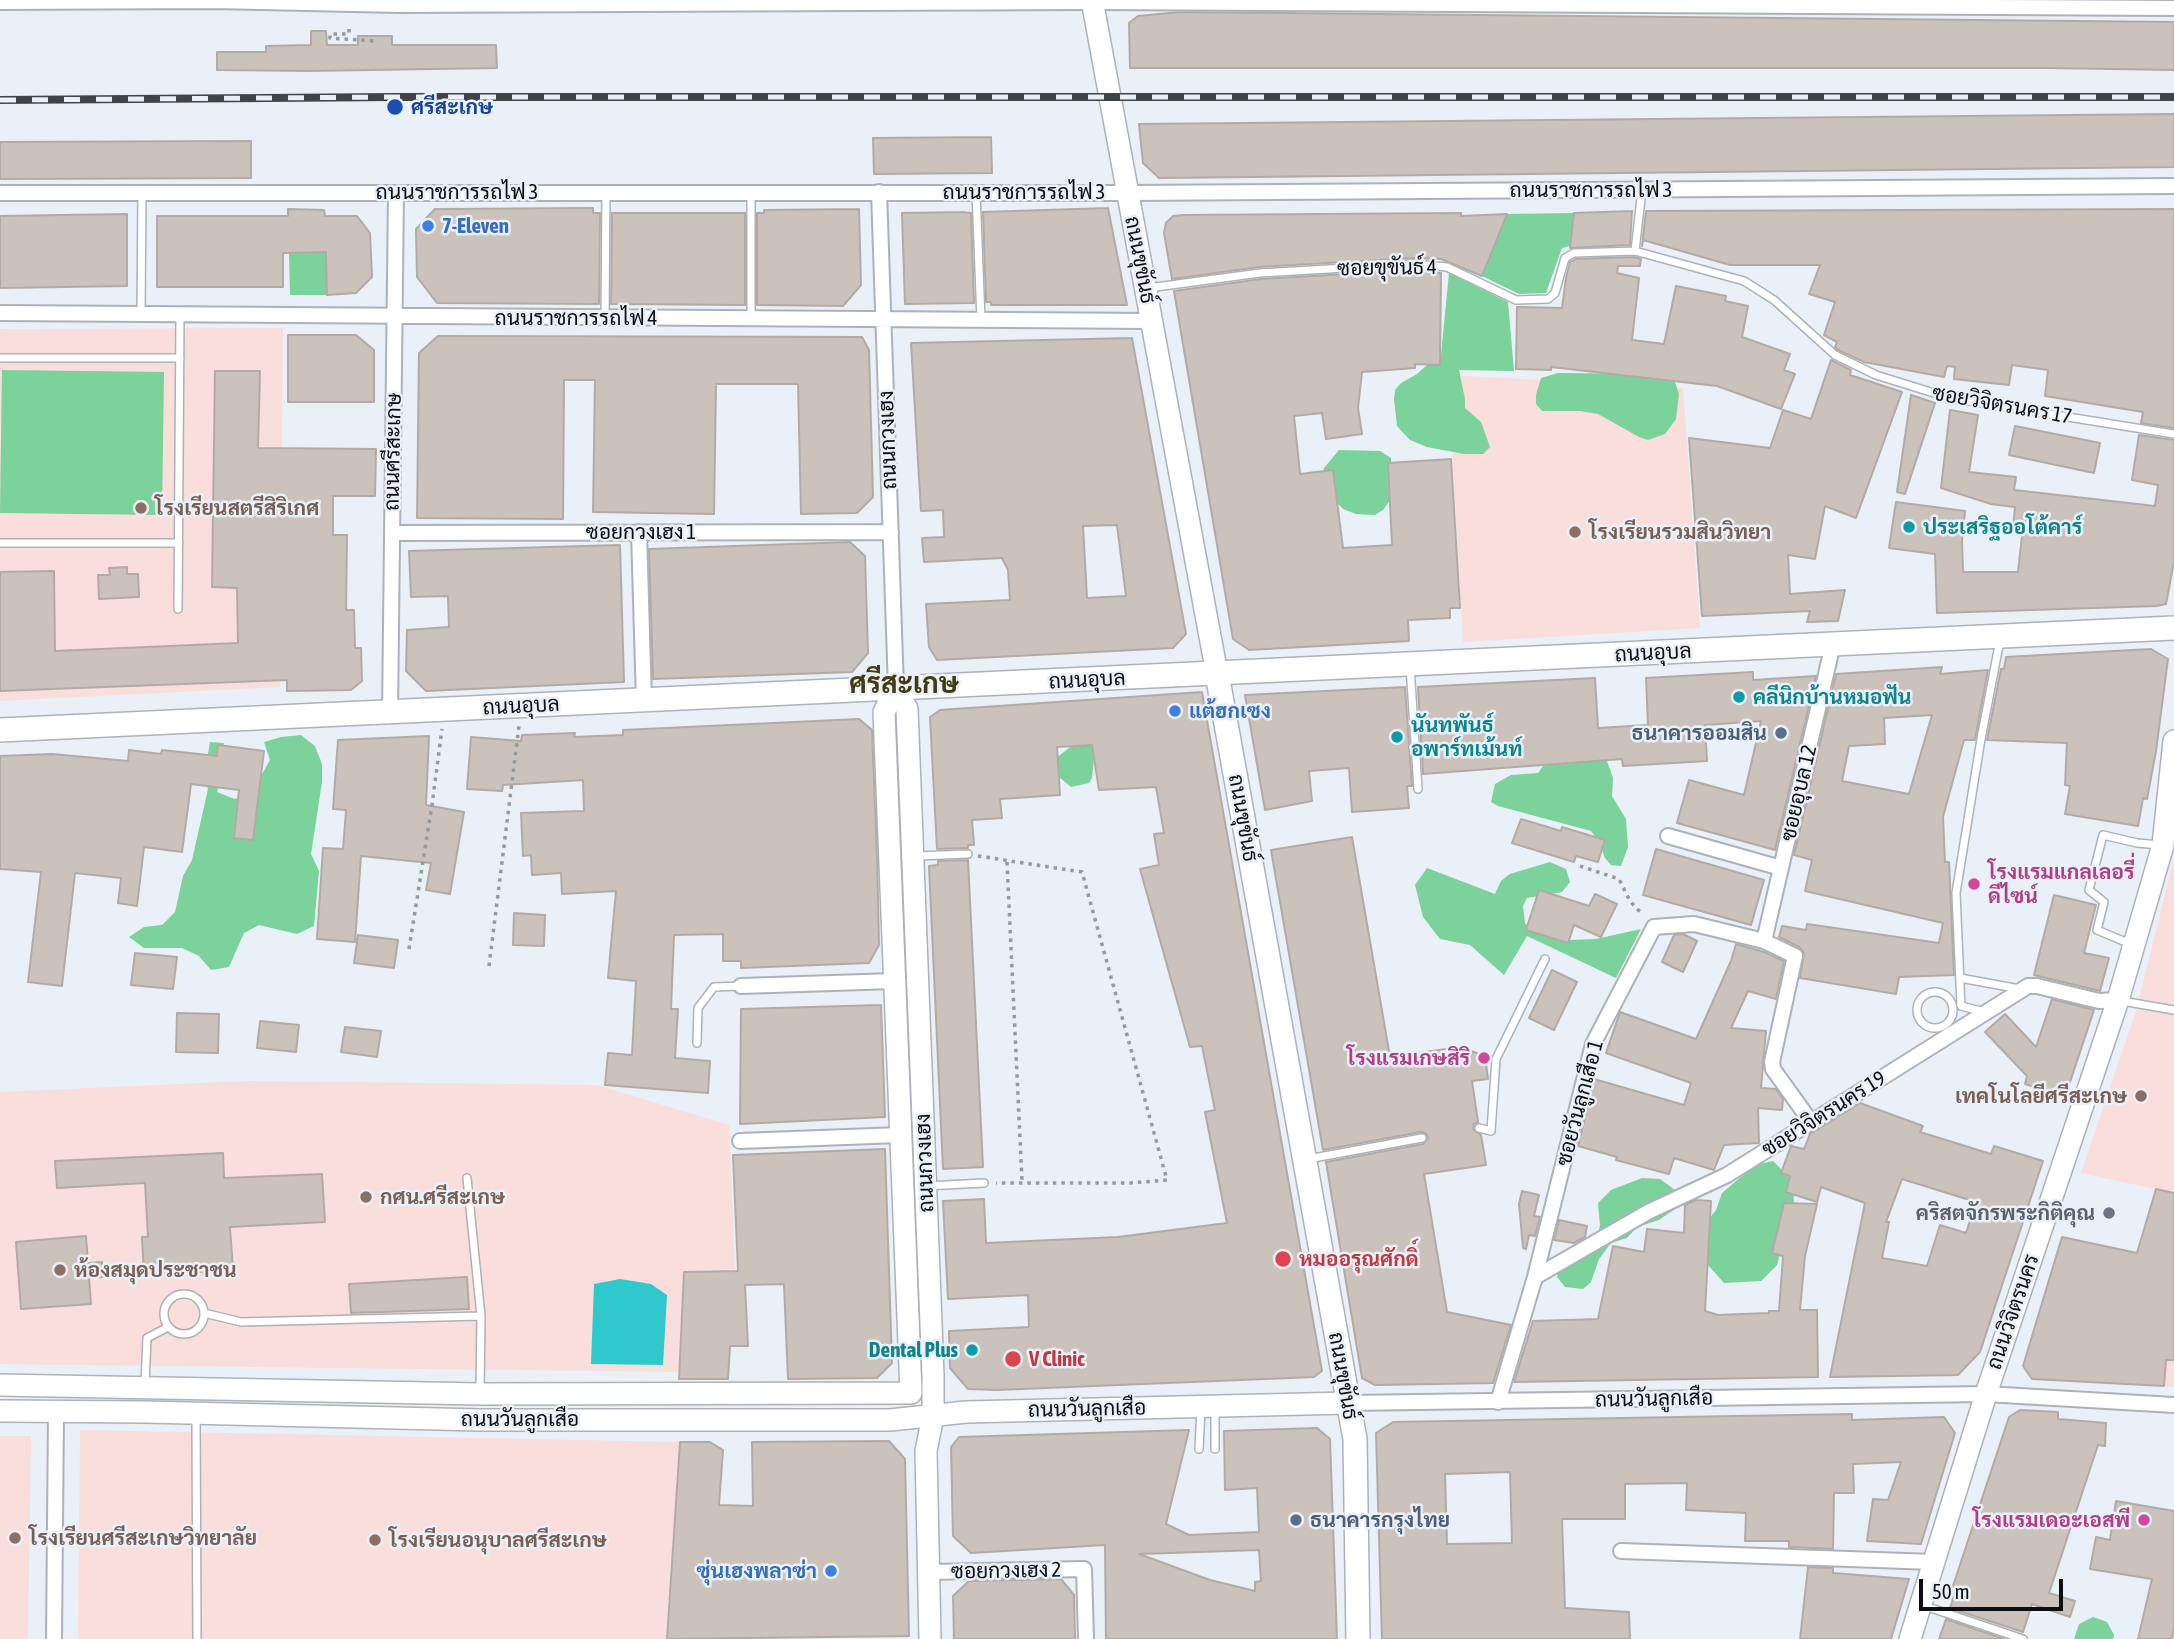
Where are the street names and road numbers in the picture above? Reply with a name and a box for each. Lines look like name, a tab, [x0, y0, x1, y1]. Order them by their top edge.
street label: ถนนราชการรถไฟ 3	[1510, 177, 1672, 203]
street label: ถนนราชการรถไฟ 3	[376, 179, 538, 205]
street label: ถนนราชการรถไฟ 3	[943, 179, 1105, 205]
street label: ถนนขุขันธ์	[1119, 214, 1161, 306]
street label: ซอยขุขันธ์ 4	[1337, 255, 1437, 281]
street label: ถนนราชการรถไฟ 4	[495, 305, 657, 331]
street label: ซอยวิจิตรนคร 17	[1930, 380, 2074, 430]
street label: ถนนกวงเฮง	[874, 390, 902, 490]
street label: ถนนศรีสะเกษ	[379, 393, 407, 511]
street label: ซอยกวงเฮง 1	[586, 519, 696, 545]
street label: ถนนอุบล	[1614, 638, 1692, 668]
street label: ถนนอุบล	[1048, 665, 1126, 695]
street label: ถนนอุบล	[482, 691, 560, 721]
street label: ซอยอุบล 12	[1776, 742, 1822, 844]
street label: ถนนขุขันธ์	[1223, 772, 1263, 864]
street label: ซอยวันลูกเสือ 1	[1551, 1037, 1609, 1169]
street label: ซอยวิจิตรนคร 19	[1757, 1066, 1891, 1162]
street label: ถนนกวงเฮง	[911, 1113, 939, 1213]
street label: ถนนวิจิตรนคร	[1981, 1251, 2045, 1373]
street label: ถนนขุขันธ์	[1323, 1330, 1363, 1422]
street label: ถนนวันลูกเสือ	[1595, 1385, 1713, 1413]
street label: ถนนวันลูกเสือ	[1028, 1395, 1146, 1423]
street label: ถนนวันลูกเสือ	[461, 1406, 579, 1432]
street label: ซอยกวงเฮง 2	[951, 1557, 1061, 1585]

